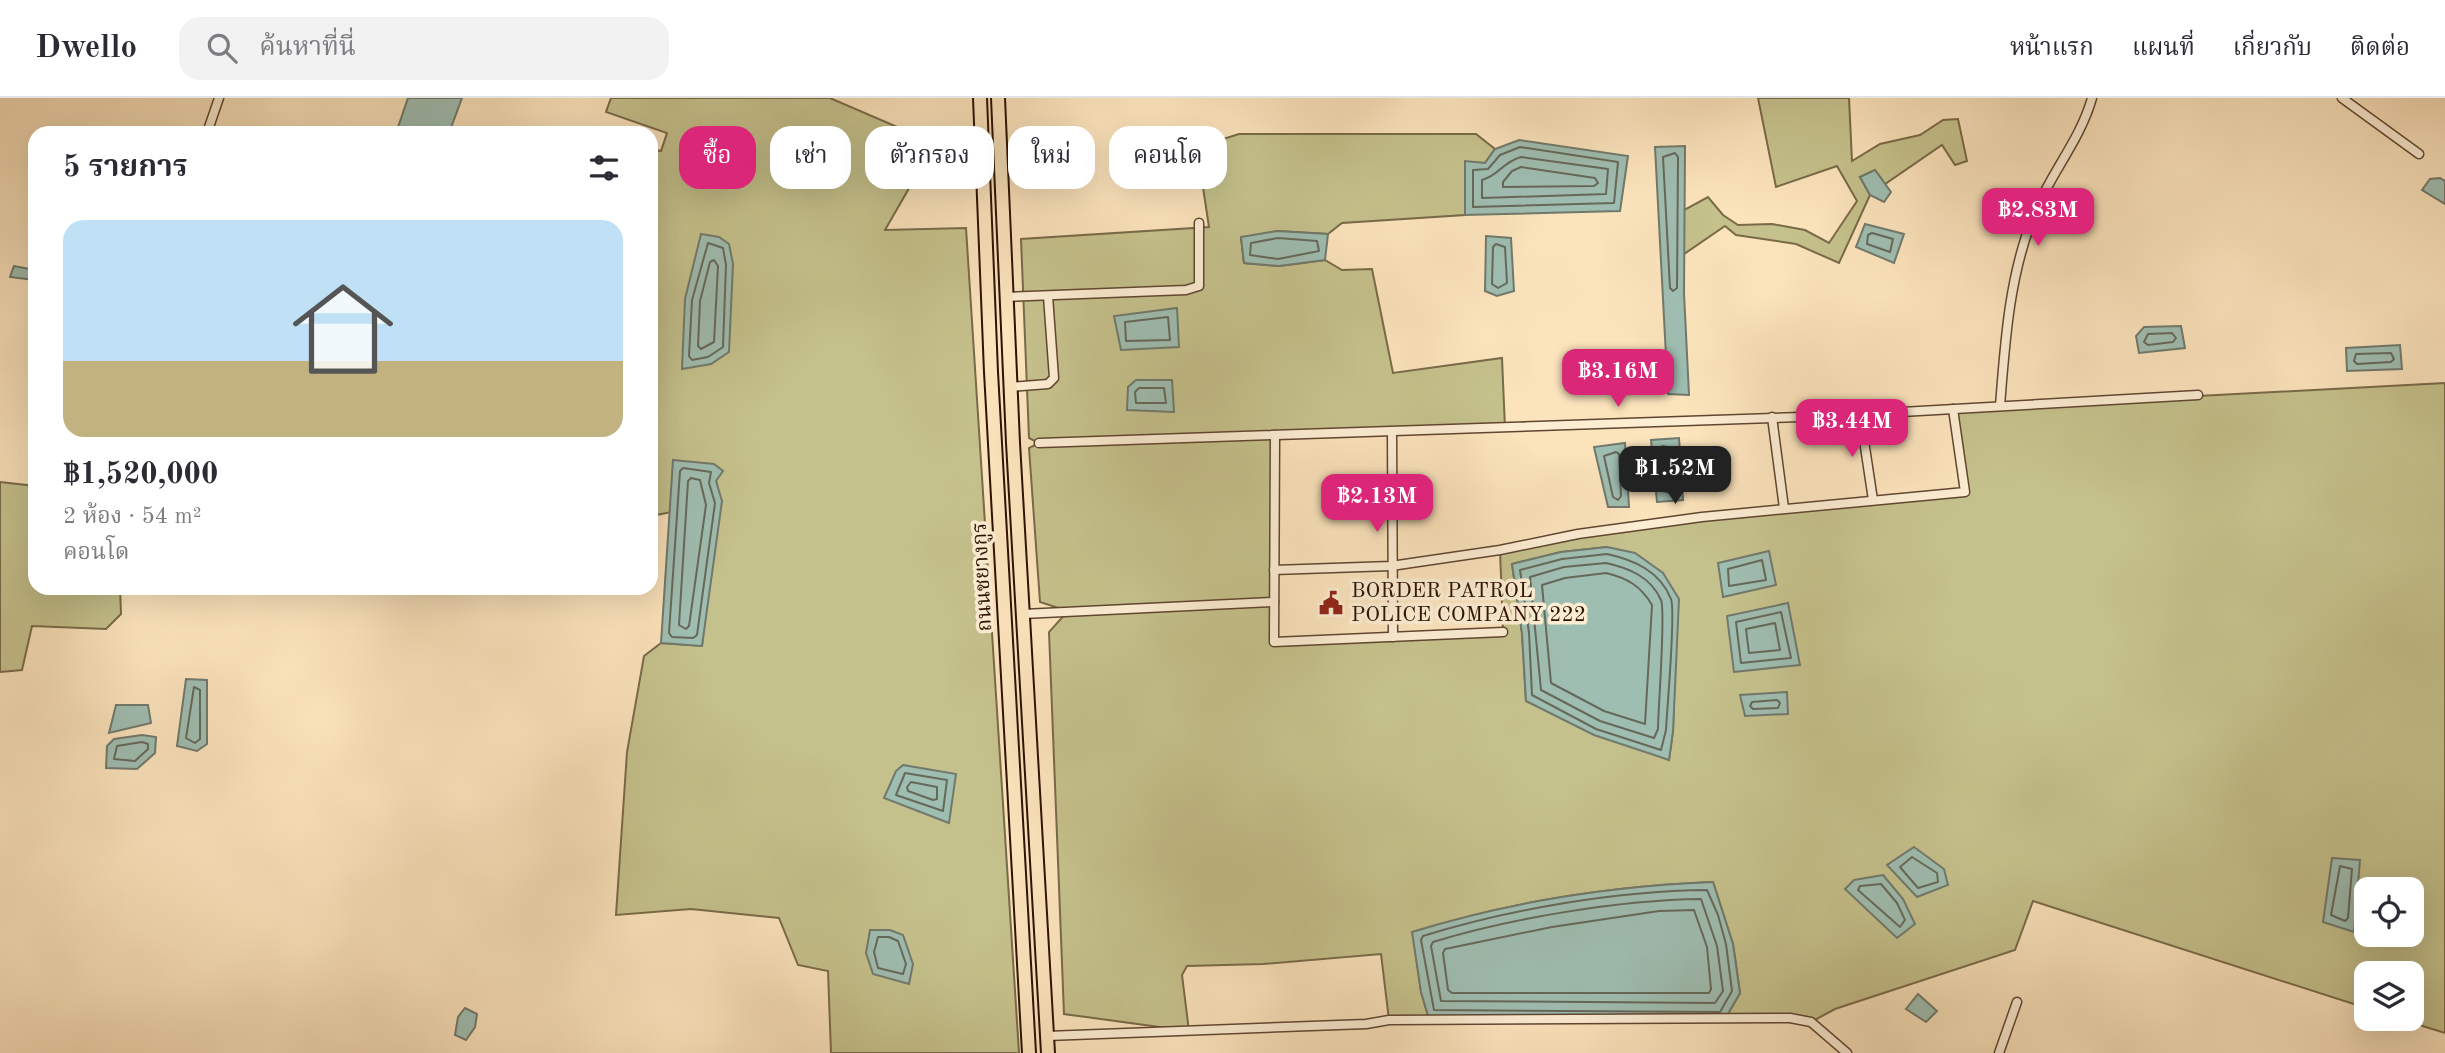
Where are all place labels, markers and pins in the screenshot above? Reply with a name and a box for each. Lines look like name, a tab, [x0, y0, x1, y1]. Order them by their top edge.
pin: ฿2.83M	[1981, 188, 2095, 248]
pin: ฿3.16M	[1561, 350, 1675, 409]
pin: ฿3.44M	[1795, 400, 1909, 459]
pin: ฿1.52M	[1618, 446, 1732, 506]
pin: ฿2.13M	[1320, 474, 1434, 534]
place label: BORDER PATROL POLICE COMPANY 222	[1351, 581, 1586, 626]
public building icon: BORDER PATROL POLICE COMPANY 222	[1317, 589, 1345, 617]

